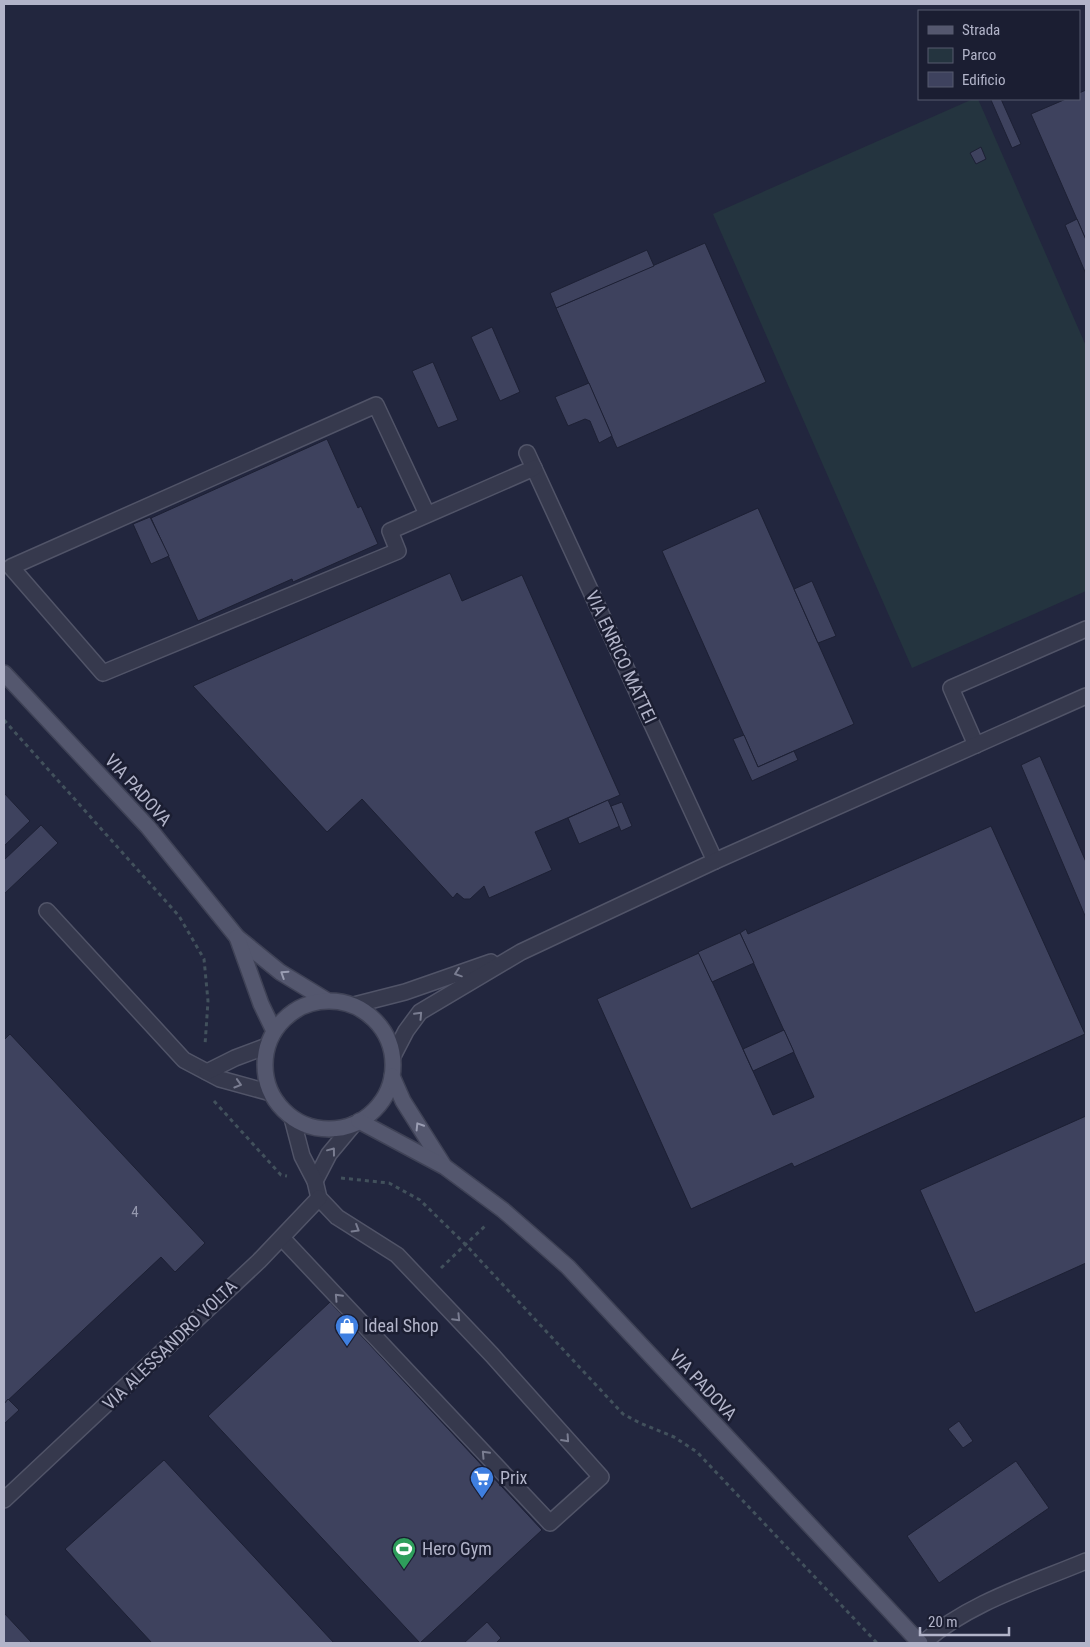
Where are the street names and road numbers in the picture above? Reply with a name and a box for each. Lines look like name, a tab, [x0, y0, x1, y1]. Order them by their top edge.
street label: VIA ENRICO MATTEI	[582, 587, 661, 726]
street label: VIA PADOVA	[101, 750, 176, 830]
street label: VIA ALESSANDRO VOLTA	[98, 1275, 241, 1414]
street label: VIA PADOVA	[665, 1345, 742, 1425]

